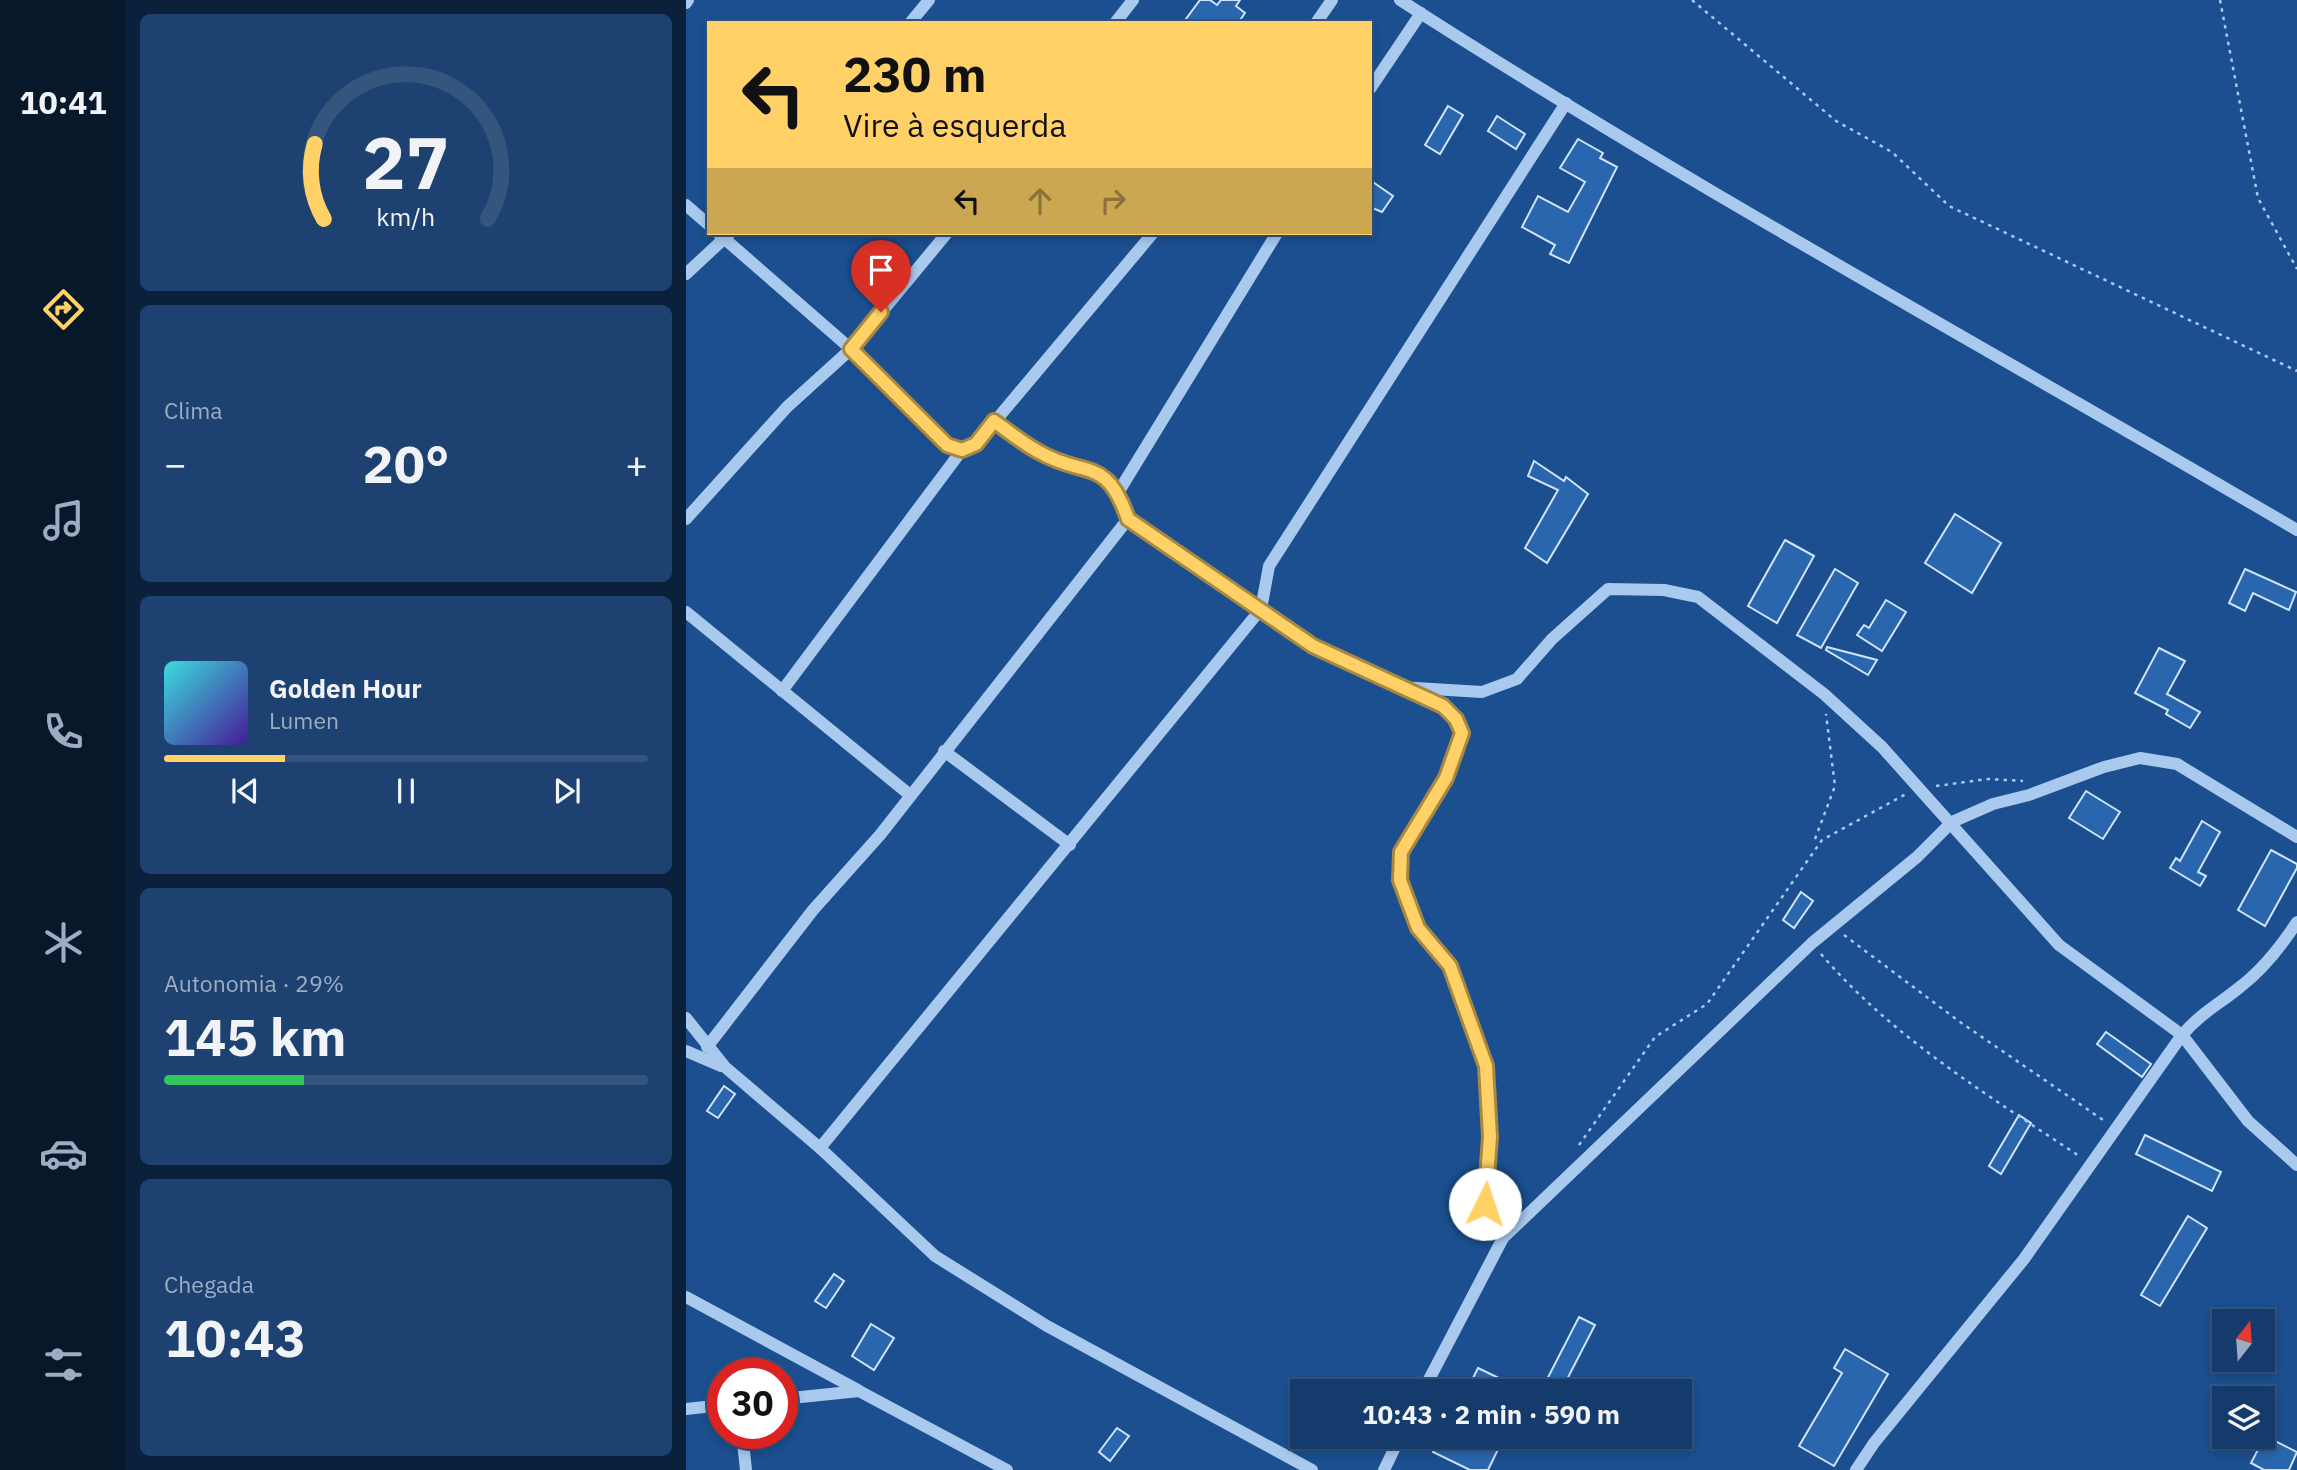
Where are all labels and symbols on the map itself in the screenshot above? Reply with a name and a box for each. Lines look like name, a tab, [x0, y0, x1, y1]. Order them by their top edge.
pin	[851, 240, 911, 312]
position arrow	[1448, 1167, 1522, 1241]
north arrow	[2212, 1309, 2275, 1372]
speed limit sign: 30	[707, 1358, 798, 1449]

